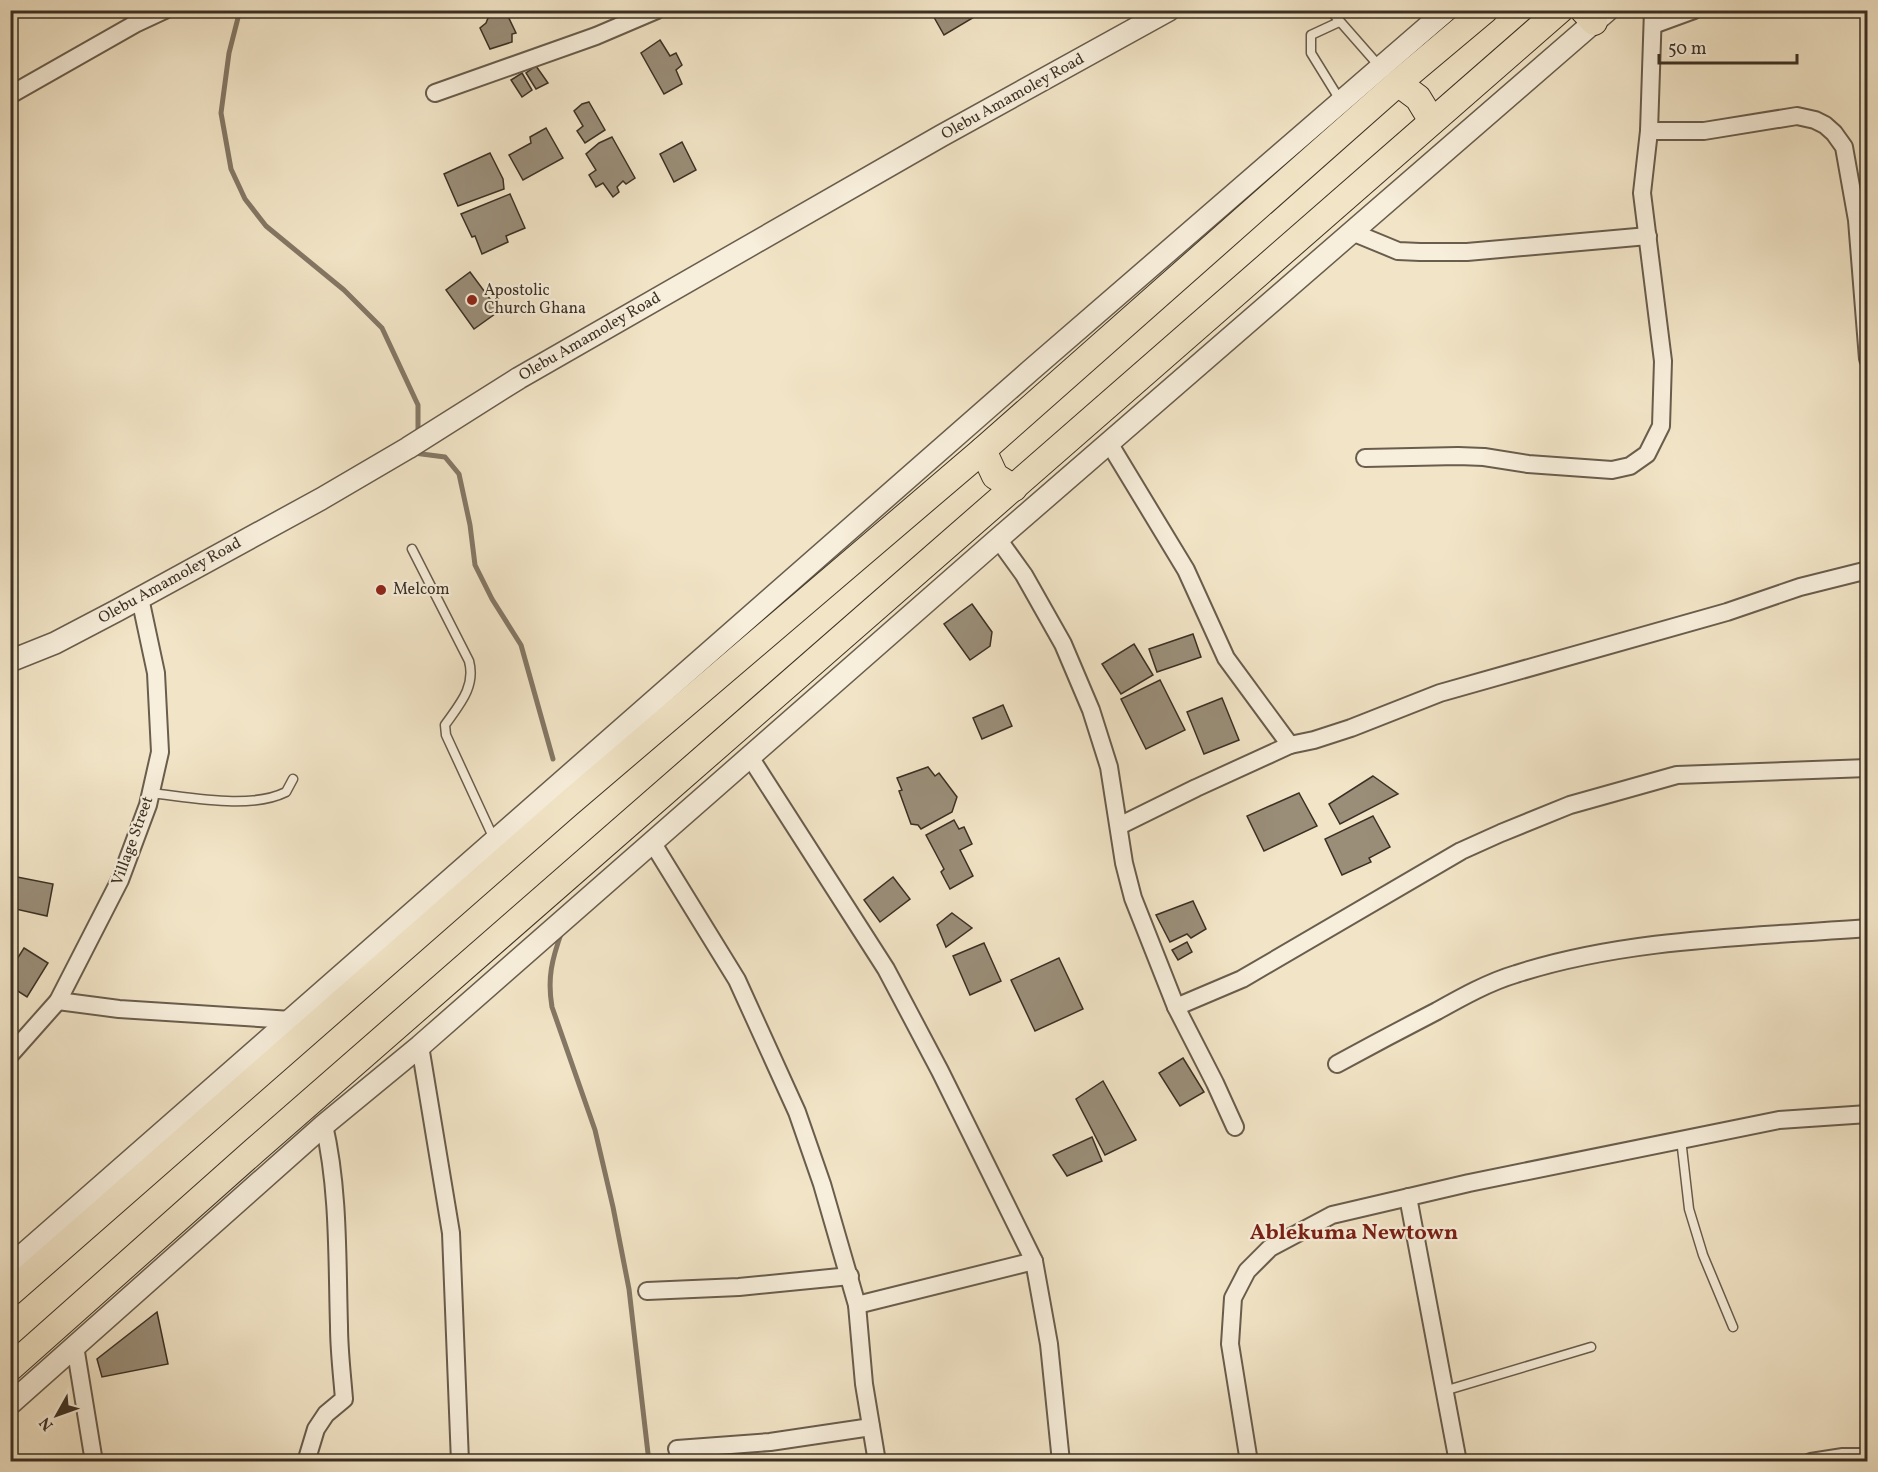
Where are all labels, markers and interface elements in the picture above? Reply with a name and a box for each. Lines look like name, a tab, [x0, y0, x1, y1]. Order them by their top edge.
scale bar	[1659, 27, 1797, 65]
text: 50 m	[1668, 37, 1707, 62]
street label: Olebu Amamoley Road	[937, 48, 1089, 146]
place label: Apostolic Church Ghana	[484, 280, 586, 320]
street label: Olebu Amamoley Road	[515, 287, 665, 387]
marker: Apostolic Church Ghana	[465, 293, 479, 307]
street label: Olebu Amamoley Road	[94, 532, 246, 630]
place label: Melcom	[393, 579, 450, 601]
marker: Melcom	[374, 583, 388, 597]
street label: Village Street	[107, 793, 159, 889]
district label: Ablekuma Newtown	[1250, 1218, 1458, 1249]
north arrow	[27, 1385, 87, 1445]
text: N	[35, 1412, 59, 1435]

